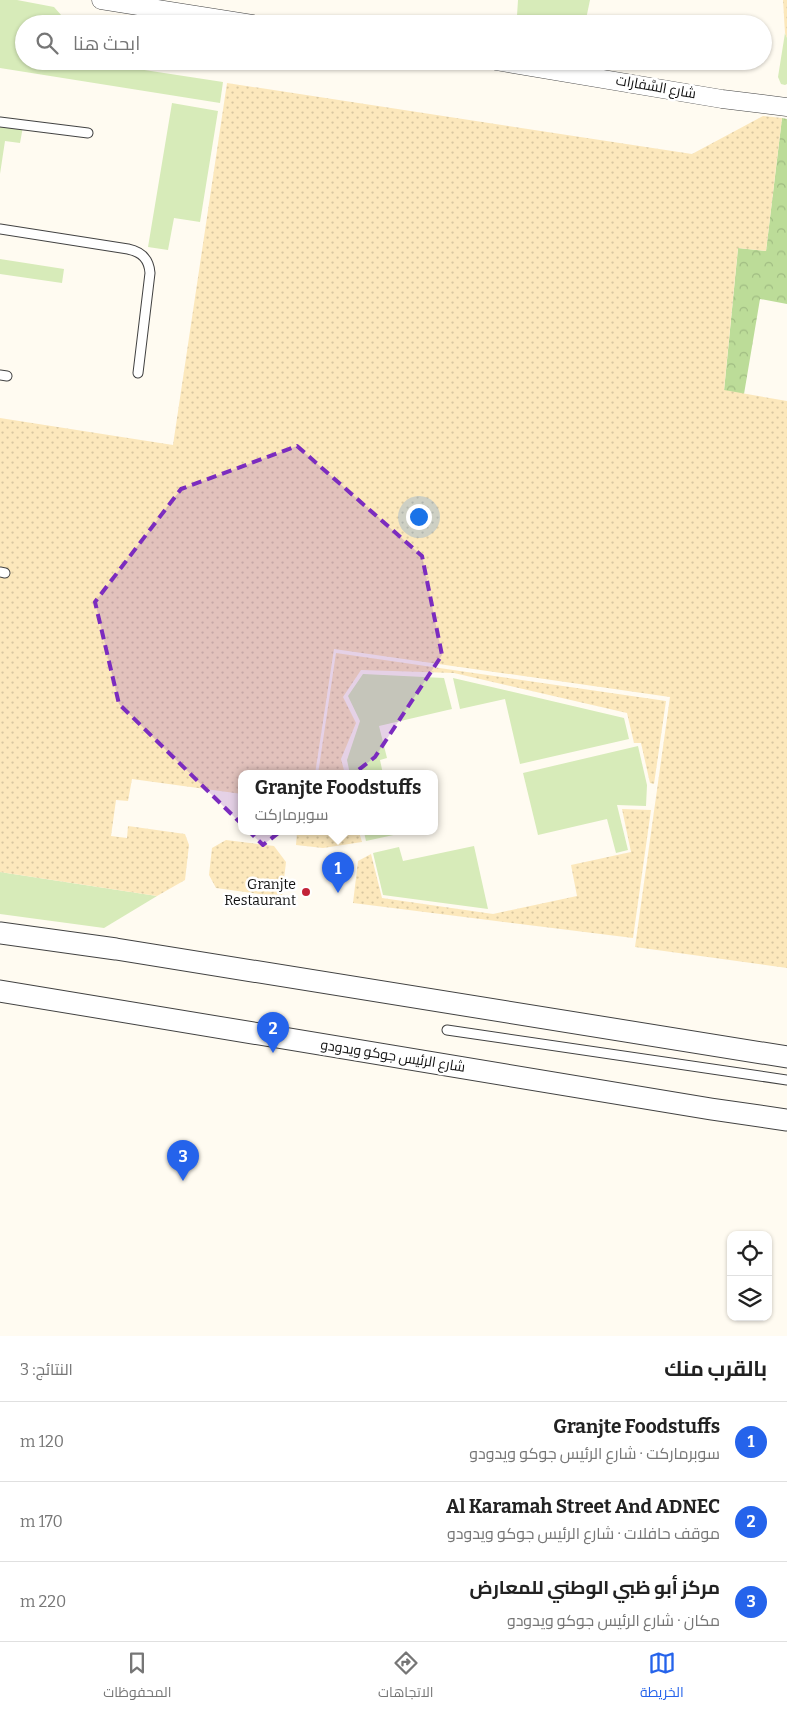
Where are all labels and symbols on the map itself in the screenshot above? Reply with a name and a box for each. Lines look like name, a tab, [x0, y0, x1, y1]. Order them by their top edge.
street label: شارع السَّفارات	[615, 72, 697, 102]
your location	[406, 504, 432, 530]
pin: 1	[322, 852, 354, 893]
place label: Granjte Restaurant	[224, 876, 296, 909]
marker: Granjte Restaurant	[300, 886, 312, 898]
pin: 2	[257, 1012, 289, 1053]
street label: شارع الرئيس جوكو ويدودو	[319, 1036, 467, 1076]
pin: 3	[167, 1140, 199, 1181]

